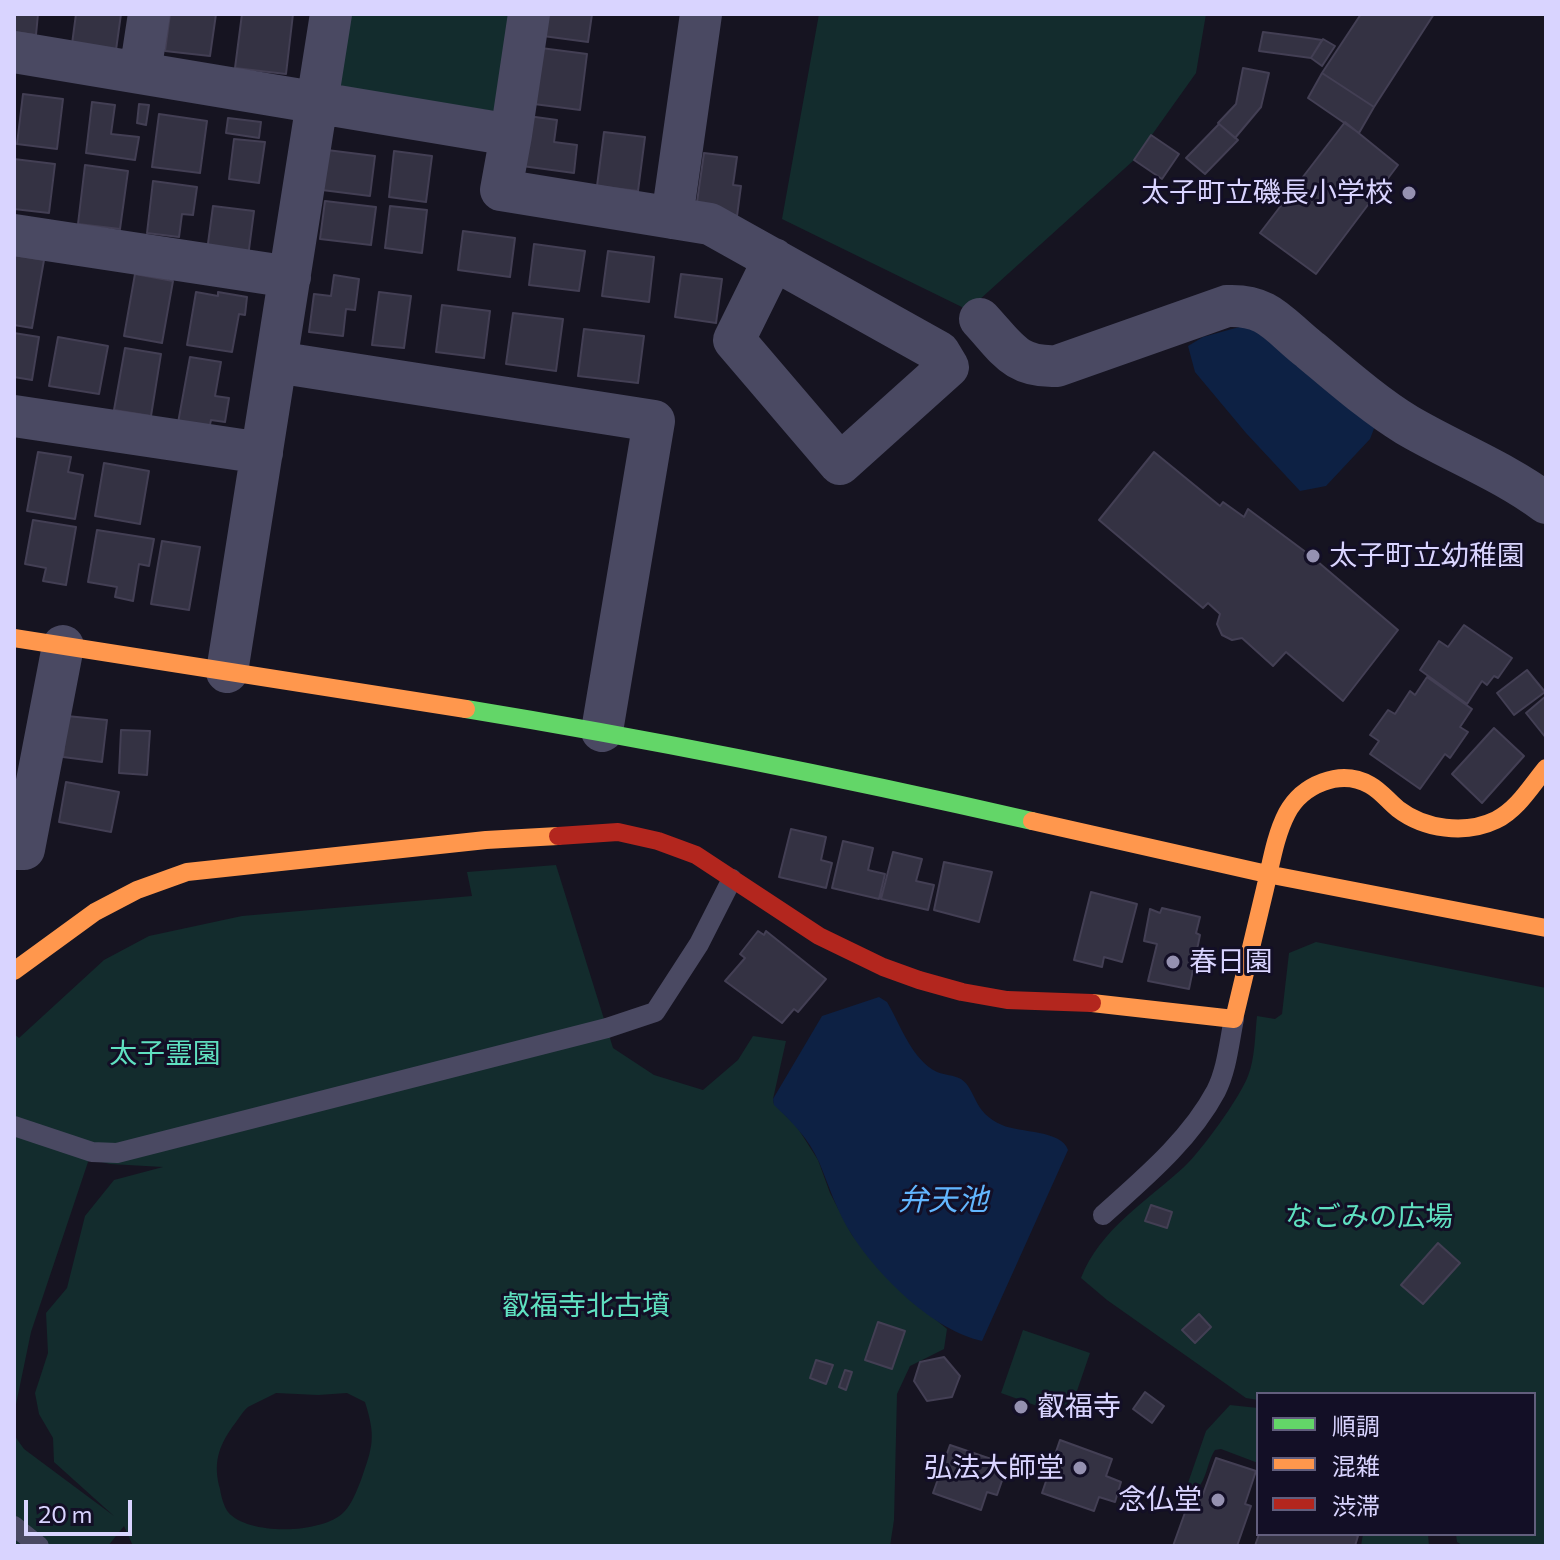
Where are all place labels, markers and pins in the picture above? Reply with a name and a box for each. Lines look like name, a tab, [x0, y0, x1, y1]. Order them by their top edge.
place label: 太子町立磯長小学校	[1141, 176, 1393, 210]
marker: 太子町立磯長小学校	[1400, 184, 1418, 202]
place label: 太子町立幼稚園	[1329, 539, 1525, 573]
marker: 太子町立幼稚園	[1304, 547, 1322, 565]
place label: 春日園	[1189, 945, 1273, 979]
marker: 春日園	[1164, 953, 1182, 971]
place label: 叡福寺	[1037, 1390, 1121, 1424]
marker: 叡福寺	[1012, 1398, 1030, 1416]
place label: 弘法大師堂	[924, 1451, 1064, 1485]
marker: 弘法大師堂	[1071, 1459, 1089, 1477]
place label: 念仏堂	[1118, 1483, 1202, 1517]
marker: 念仏堂	[1209, 1491, 1227, 1509]

